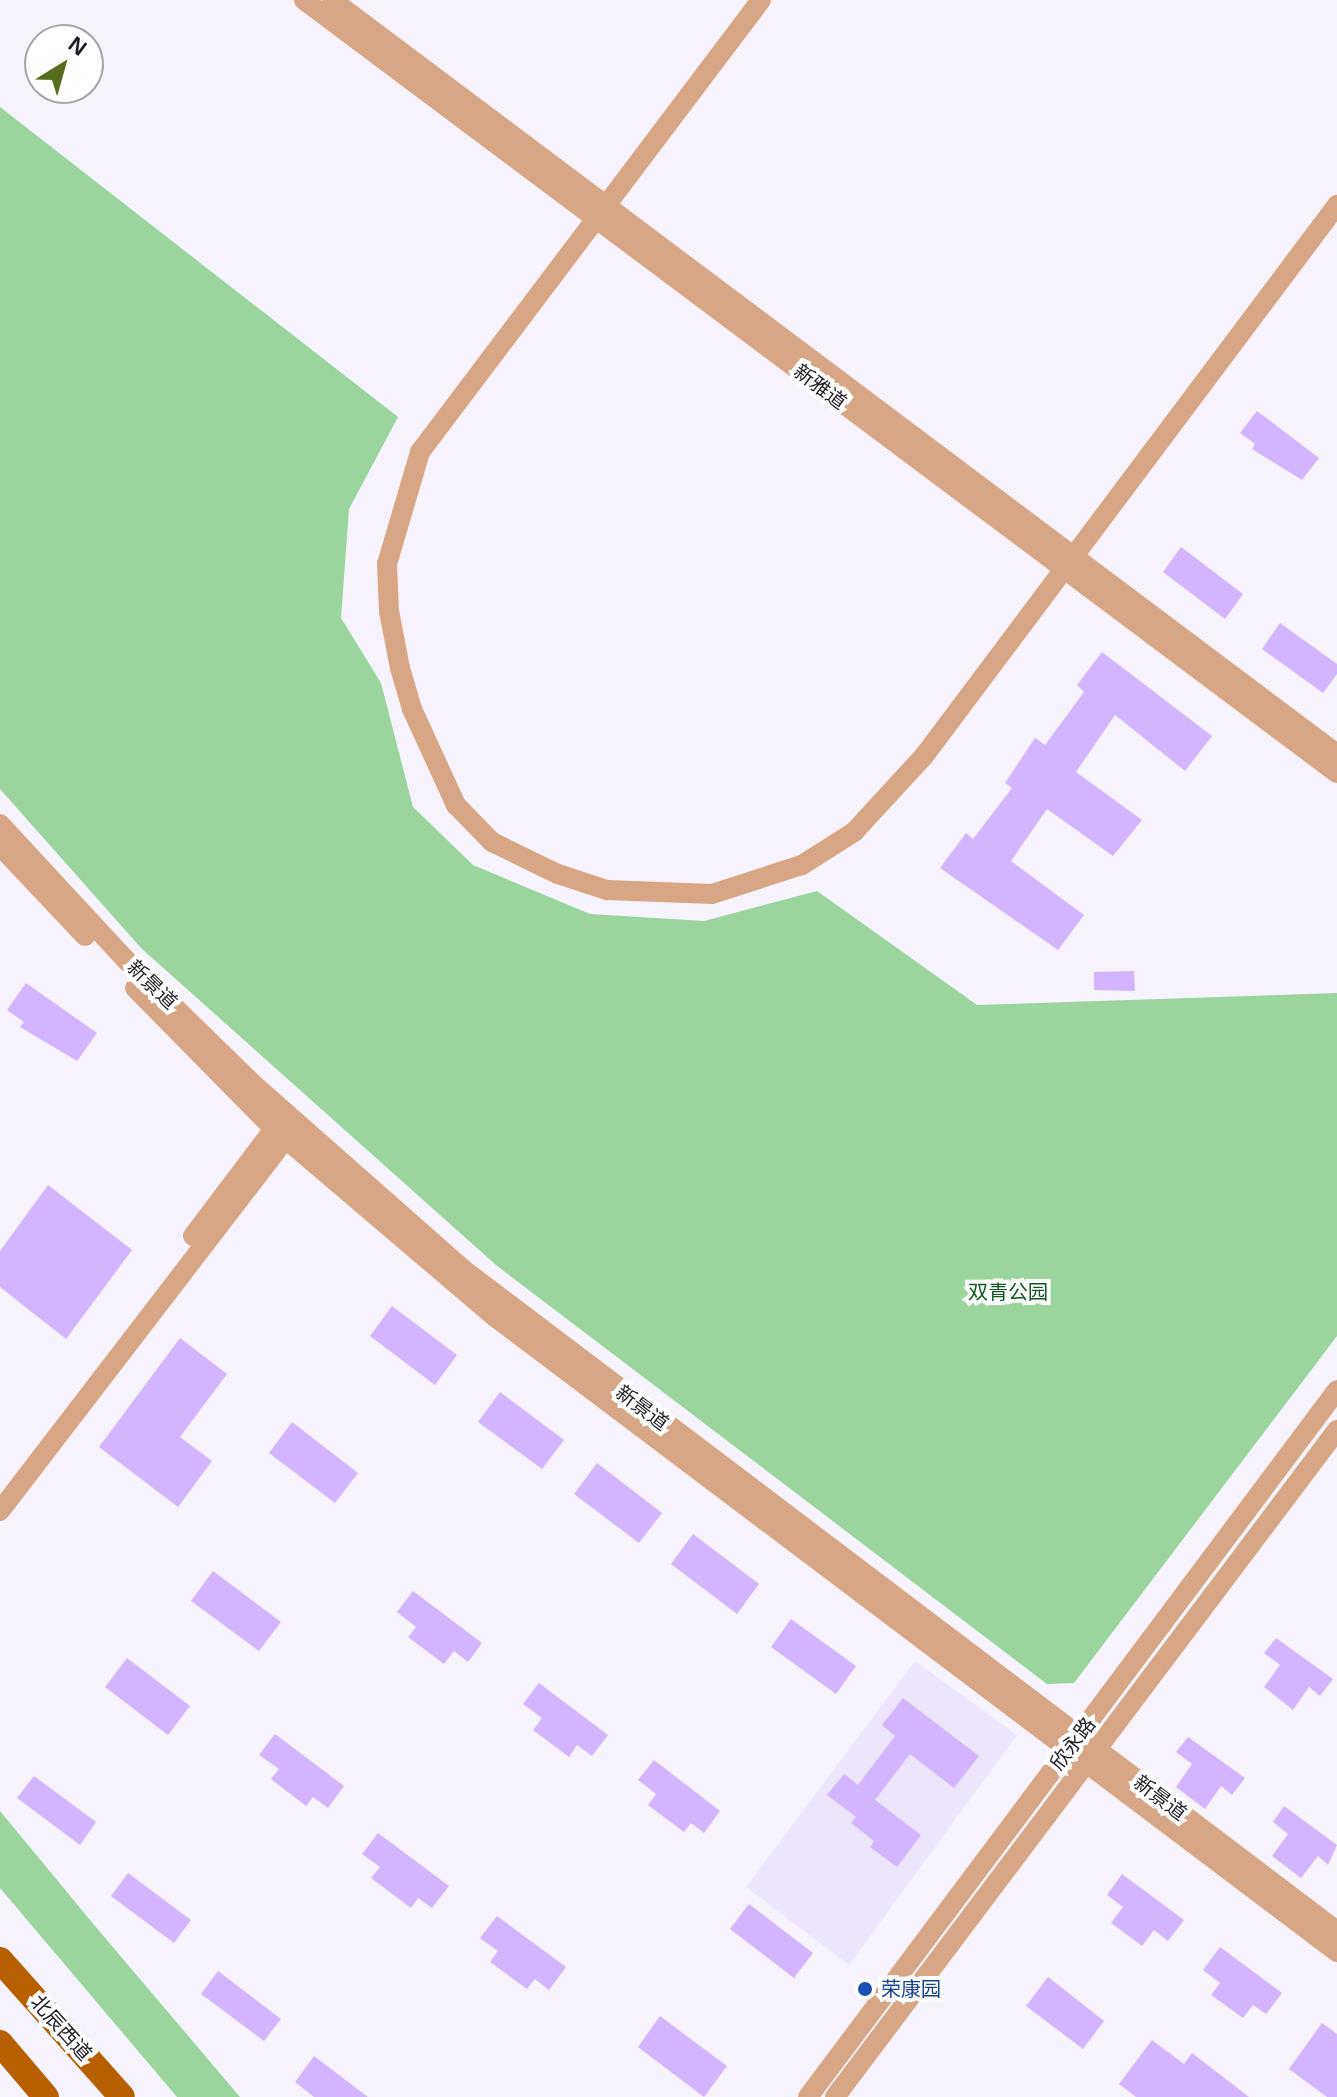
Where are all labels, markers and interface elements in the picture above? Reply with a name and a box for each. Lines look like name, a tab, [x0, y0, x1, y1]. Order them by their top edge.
north arrow	[24, 24, 104, 104]
text: N	[64, 31, 91, 61]
street label: 新雅道	[789, 359, 851, 415]
street label: 新景道	[122, 956, 182, 1014]
park label: 双青公园	[968, 1280, 1048, 1304]
street label: 新景道	[611, 1380, 673, 1436]
street label: 欣永路	[1045, 1713, 1101, 1775]
street label: 新景道	[1129, 1770, 1191, 1826]
place label: 荣康园	[881, 1977, 941, 2001]
marker: 荣康园	[856, 1980, 874, 1998]
street label: 北辰西道	[25, 1990, 97, 2066]

